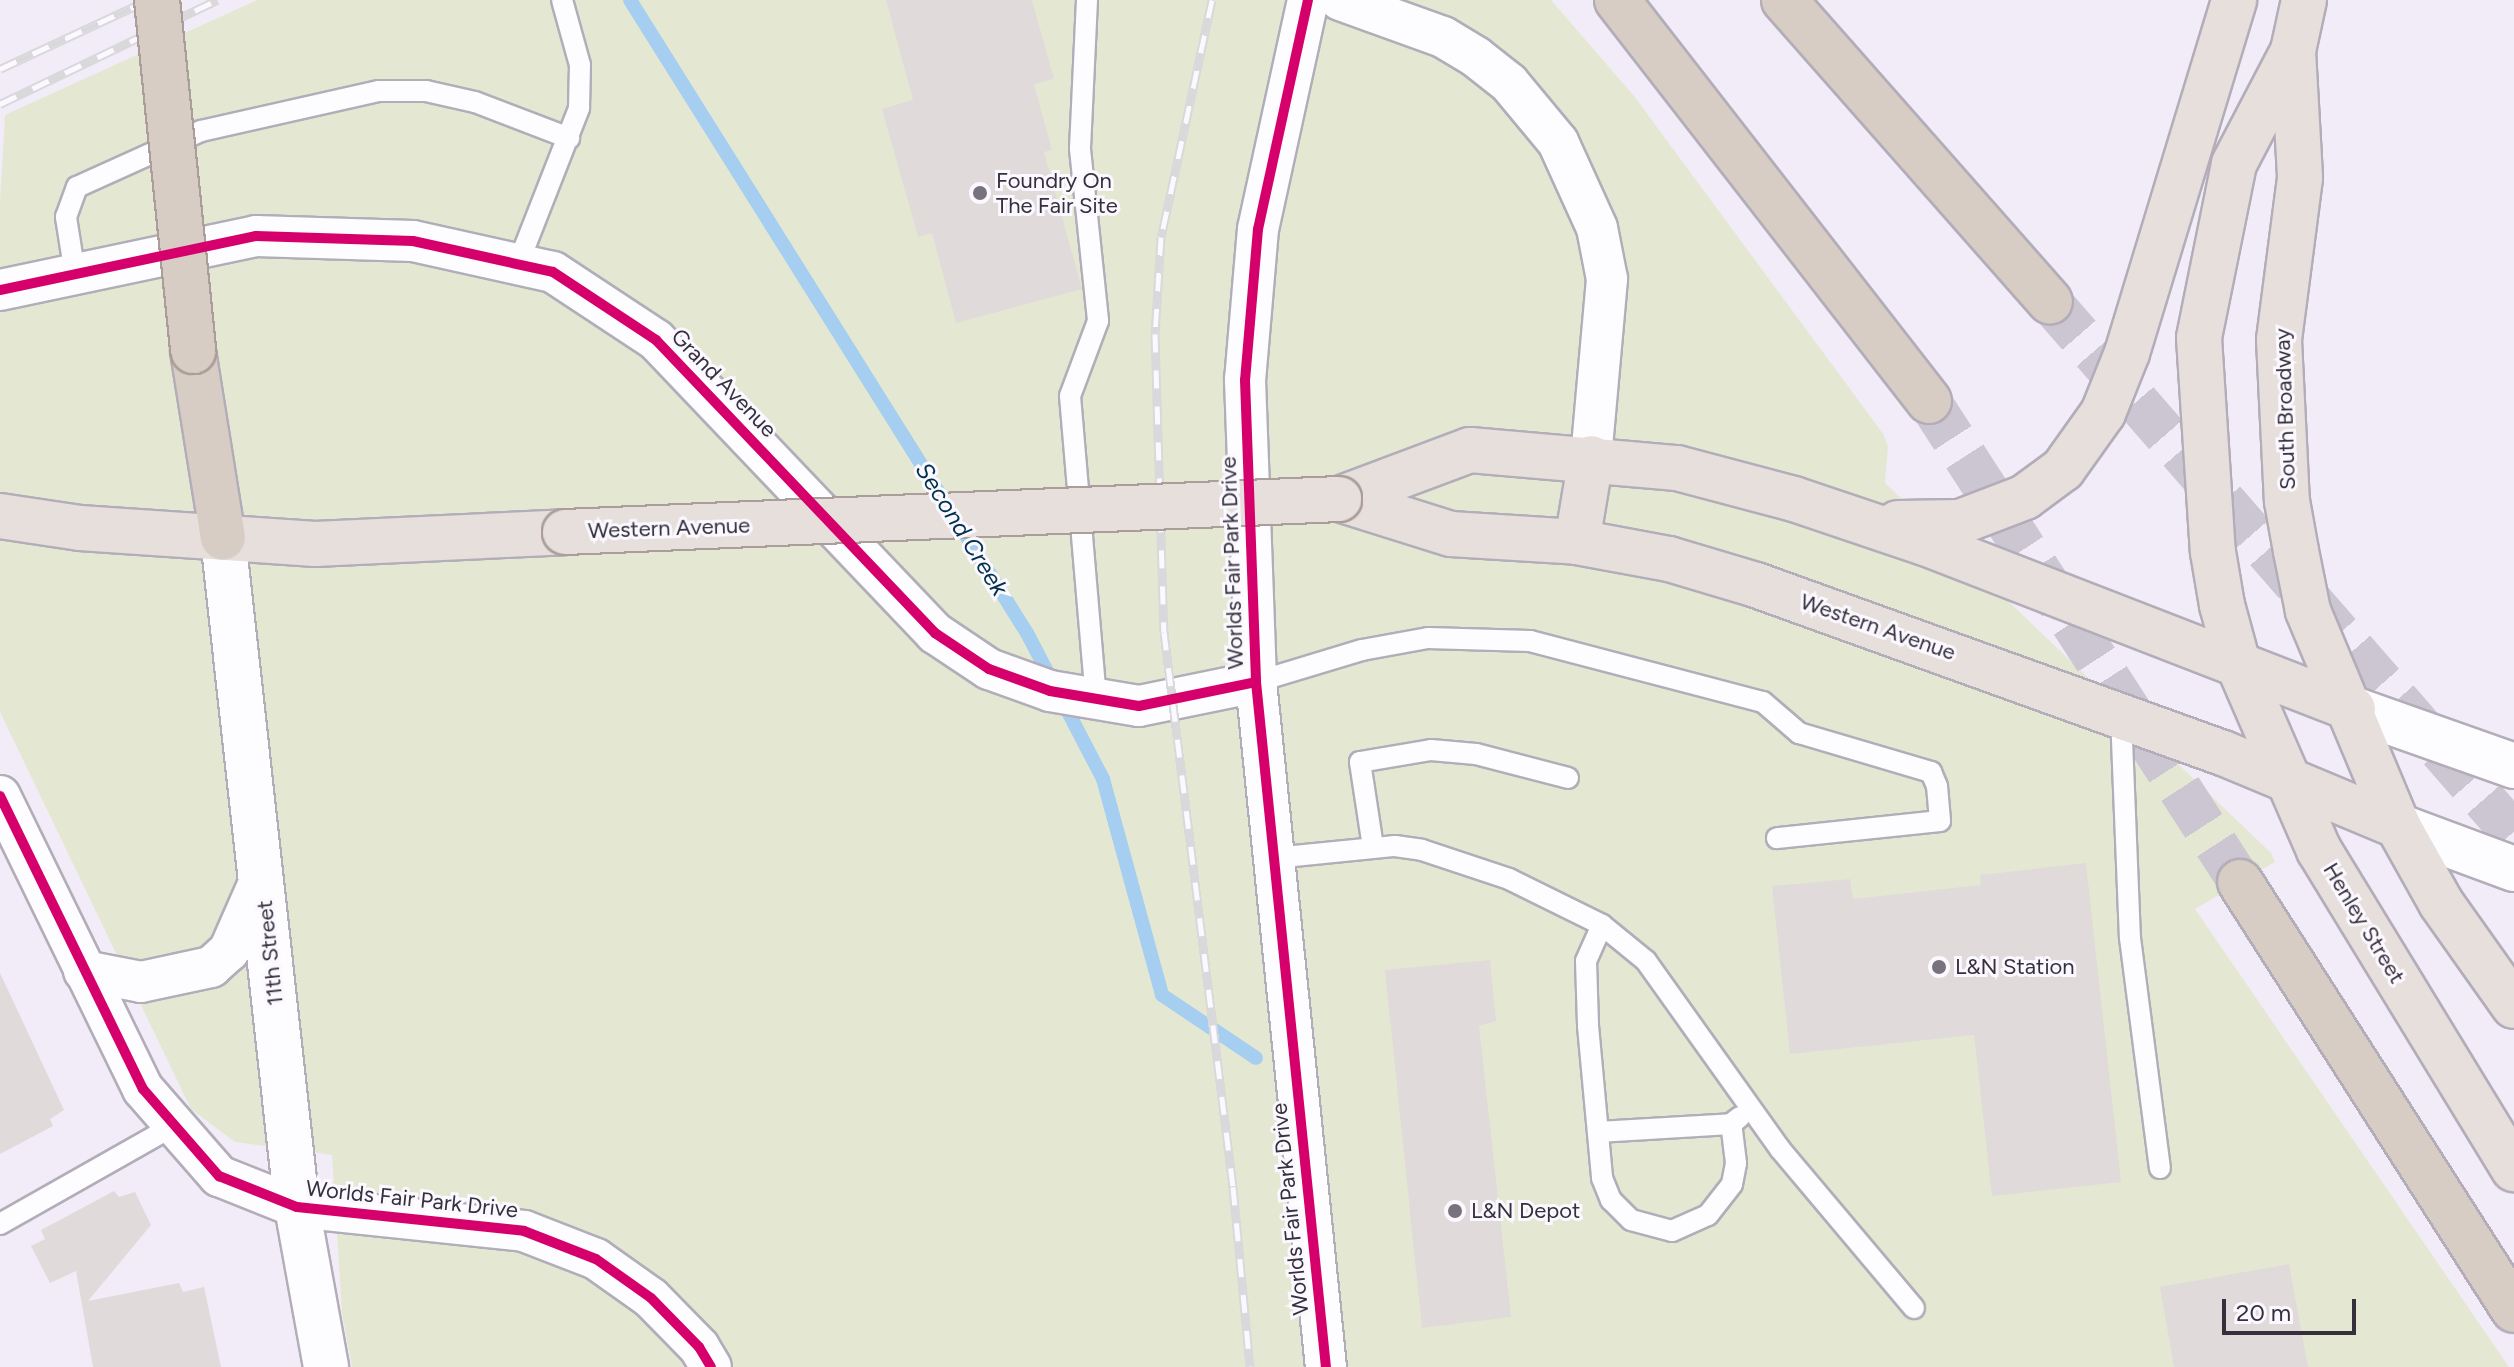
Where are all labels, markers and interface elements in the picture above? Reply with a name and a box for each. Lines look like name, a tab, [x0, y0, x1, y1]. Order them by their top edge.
place label: Foundry On The Fair Site	[996, 167, 1118, 218]
marker: Foundry On The Fair Site	[971, 184, 989, 202]
street label: Grand Avenue	[666, 323, 782, 443]
street label: South Broadway	[2269, 328, 2301, 490]
street label: Worlds Fair Park Drive	[1215, 456, 1249, 670]
water label: Second Creek	[910, 457, 1014, 601]
street label: Western Avenue	[587, 512, 751, 544]
street label: Western Avenue	[1797, 588, 1959, 666]
street label: Henley Street	[2318, 858, 2410, 988]
street label: 11th Street	[251, 899, 289, 1007]
place label: L&N Station	[1955, 954, 2075, 980]
marker: L&N Station	[1930, 958, 1948, 976]
street label: Worlds Fair Park Drive	[1266, 1102, 1314, 1316]
street label: Worlds Fair Park Drive	[305, 1175, 519, 1223]
place label: L&N Depot	[1471, 1198, 1580, 1224]
marker: L&N Depot	[1446, 1202, 1464, 1220]
scale bar	[2226, 1283, 2360, 1333]
text: 20 m	[2236, 1298, 2291, 1327]

